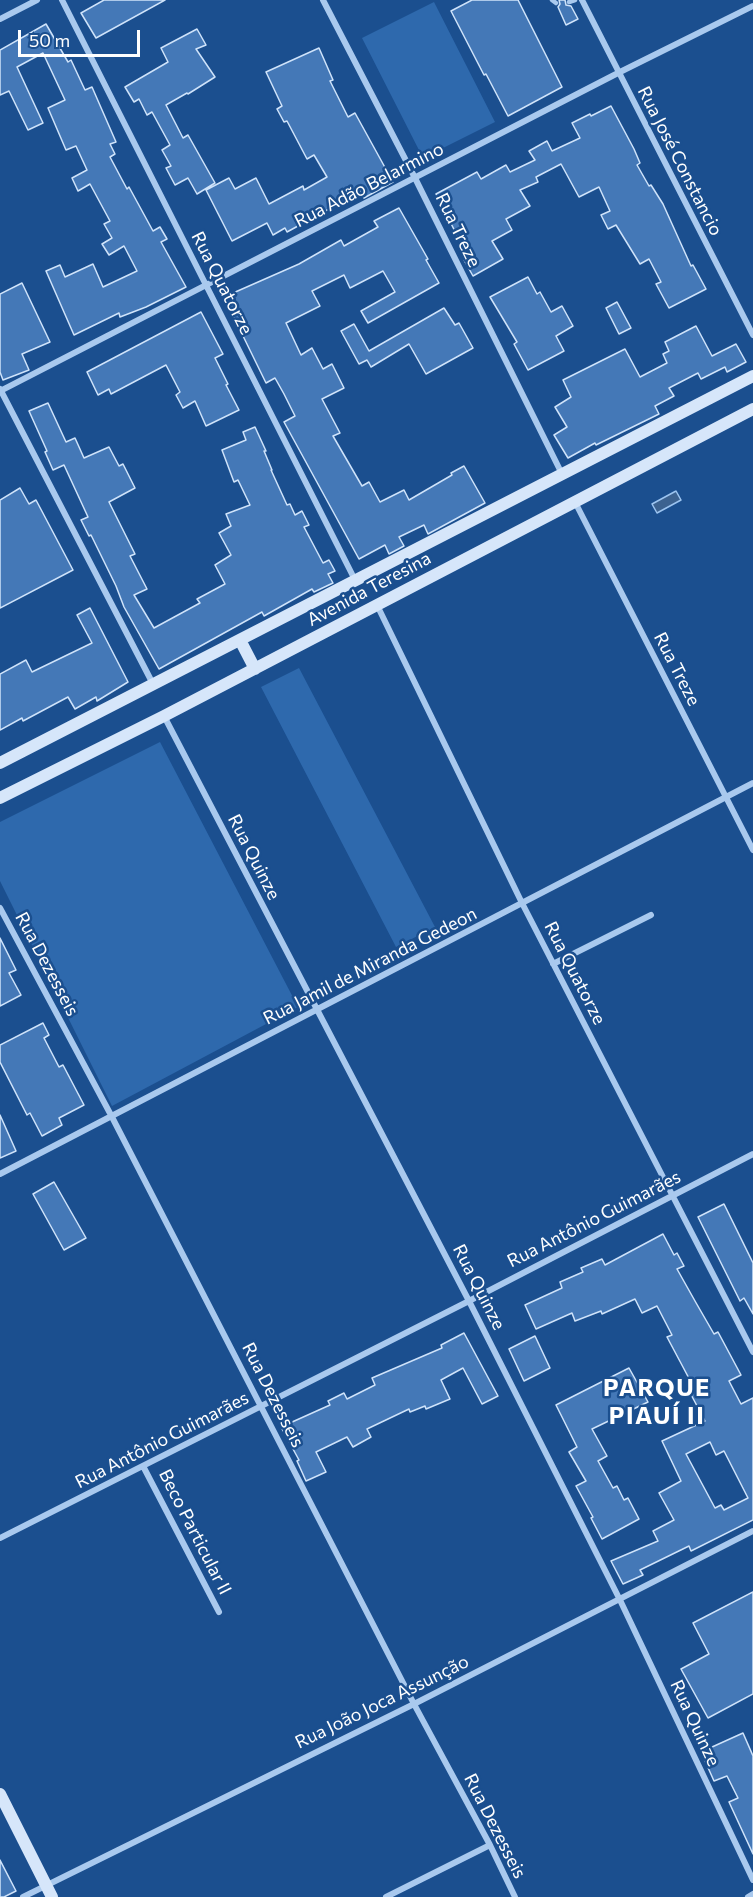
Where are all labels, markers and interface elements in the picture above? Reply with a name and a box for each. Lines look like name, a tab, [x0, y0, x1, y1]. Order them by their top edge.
scale bar	[21, 18, 142, 56]
text: 50 m	[29, 29, 70, 51]
street label: Rua José Constancio	[633, 83, 727, 239]
street label: Rua Adão Belarmino	[291, 138, 447, 232]
street label: Rua Treze	[431, 189, 485, 271]
street label: Rua Quatorze	[187, 228, 257, 338]
street label: Avenida Teresina	[303, 547, 435, 631]
street label: Rua Treze	[649, 629, 705, 709]
street label: Rua Quinze	[223, 811, 285, 903]
street label: Rua Jamil de Miranda Gedeon	[260, 903, 480, 1029]
street label: Rua Dezesseis	[11, 908, 83, 1020]
street label: Rua Quatorze	[540, 918, 610, 1028]
street label: Rua Antônio Guimarães	[504, 1166, 684, 1272]
street label: Rua Quinze	[448, 1241, 510, 1333]
street label: Rua Dezesseis	[237, 1339, 309, 1451]
district label: PARQUE PIAUÍ II	[603, 1374, 711, 1430]
street label: Rua Antônio Guimarães	[72, 1387, 252, 1493]
street label: Beco Particular II	[154, 1466, 236, 1598]
street label: Rua João Joca Assunção	[292, 1651, 472, 1753]
street label: Rua Quinze	[666, 1676, 724, 1770]
street label: Rua Dezesseis	[459, 1770, 531, 1882]

